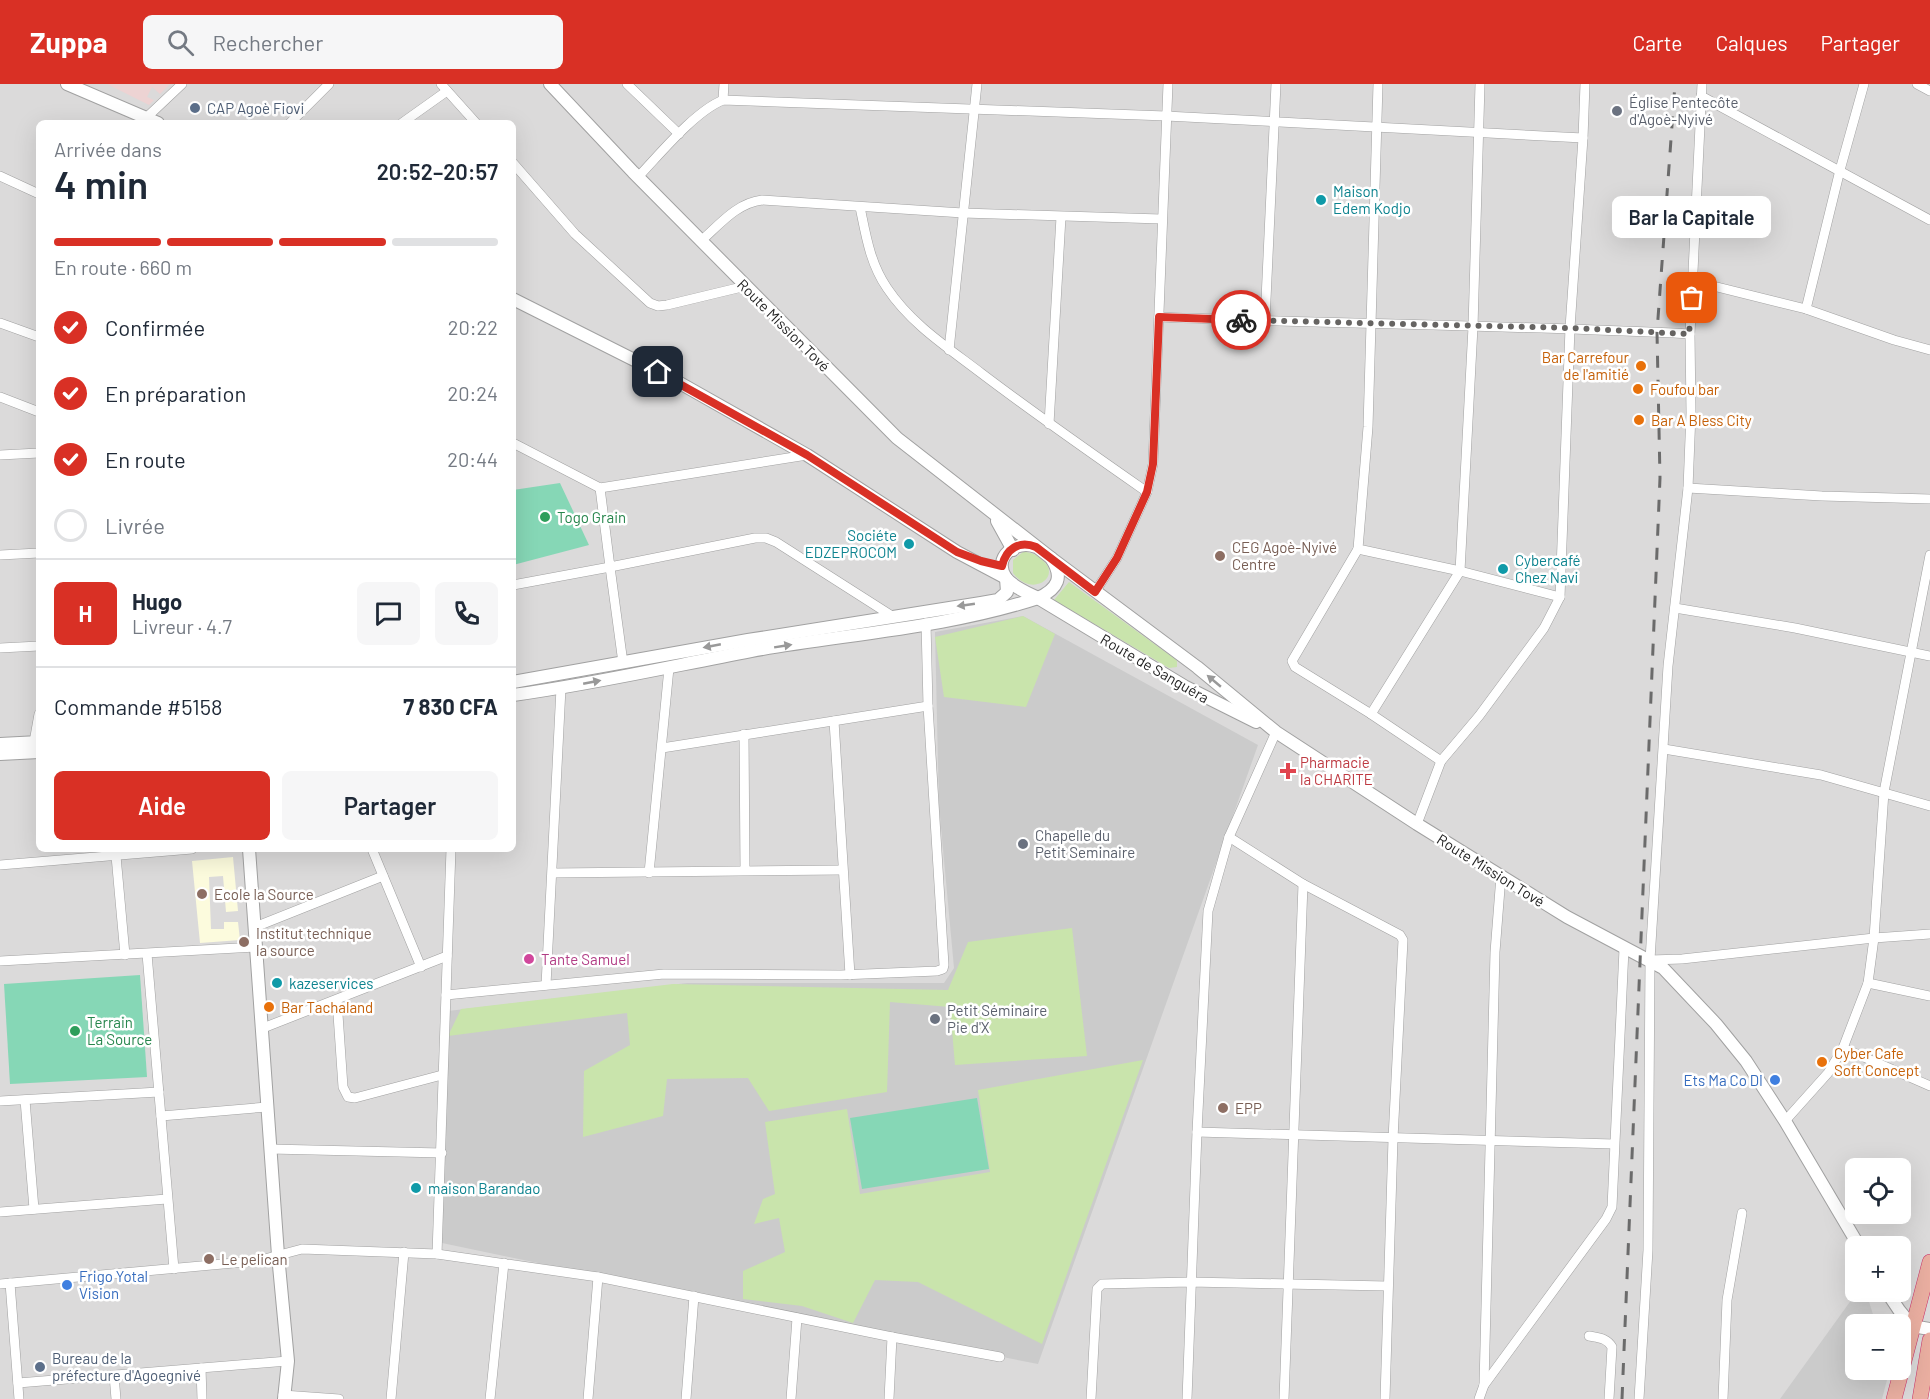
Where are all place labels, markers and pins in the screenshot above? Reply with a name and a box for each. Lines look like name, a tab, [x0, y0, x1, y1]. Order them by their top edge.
place label: Église Pentecôte d'Agoè-Nyivé	[1629, 93, 1738, 128]
place label: CAP Agoè Fiovi	[207, 99, 304, 117]
marker: CAP Agoè Fiovi	[188, 101, 202, 115]
marker: Église Pentecôte d'Agoè-Nyivé	[1610, 104, 1624, 118]
place label: Maison Edem Kodjo	[1333, 182, 1411, 217]
marker: Maison Edem Kodjo	[1314, 193, 1328, 207]
callout: Bar la Capitale	[1612, 196, 1772, 238]
pin	[1666, 272, 1717, 323]
pin	[632, 346, 683, 397]
place label: Bar Carrefour de l'amitié	[1542, 348, 1630, 383]
marker: Bar Carrefour de l'amitié	[1634, 359, 1648, 373]
place label: Foufou bar	[1650, 380, 1720, 398]
marker: Foufou bar	[1631, 382, 1645, 396]
place label: Bar A Bless City	[1651, 411, 1752, 429]
marker: Bar A Bless City	[1632, 413, 1646, 427]
place label: Togo Grain	[557, 508, 626, 526]
marker: Togo Grain	[538, 510, 552, 524]
place label: Sociéte EDZEPROCOM	[805, 526, 897, 561]
marker: Sociéte EDZEPROCOM	[902, 537, 916, 551]
place label: CEG Agoè-Nyivé Centre	[1232, 538, 1337, 573]
marker: CEG Agoè-Nyivé Centre	[1213, 549, 1227, 563]
place label: Cybercafé Chez Navi	[1515, 551, 1581, 586]
marker: Cybercafé Chez Navi	[1496, 562, 1510, 576]
place label: Pharmacie la CHARITE	[1300, 753, 1373, 788]
marker: Pharmacie la CHARITE	[1281, 764, 1295, 778]
place label: Chapelle du Petit Seminaire	[1035, 826, 1135, 861]
marker: Chapelle du Petit Seminaire	[1016, 837, 1030, 851]
place label: Ecole la Source	[214, 885, 314, 903]
marker: Ecole la Source	[195, 887, 209, 901]
place label: Institut technique la source	[256, 924, 372, 959]
marker: Institut technique la source	[237, 935, 251, 949]
place label: Tante Samuel	[541, 950, 630, 968]
marker: Tante Samuel	[522, 952, 536, 966]
place label: kazeservices	[289, 974, 373, 992]
marker: kazeservices	[270, 976, 284, 990]
place label: Bar Tachaland	[281, 998, 373, 1016]
marker: Bar Tachaland	[262, 1000, 276, 1014]
place label: Petit Séminaire Pie d'X	[947, 1001, 1047, 1036]
marker: Petit Séminaire Pie d'X	[928, 1012, 942, 1026]
place label: Terrain La Source	[87, 1013, 152, 1048]
marker: Terrain La Source	[68, 1024, 82, 1038]
place label: Cyber Cafe Soft Concept	[1834, 1044, 1919, 1079]
marker: Cyber Cafe Soft Concept	[1815, 1055, 1829, 1069]
place label: Ets Ma Co DI	[1683, 1071, 1763, 1089]
marker: Ets Ma Co DI	[1768, 1073, 1782, 1087]
place label: EPP	[1235, 1099, 1262, 1117]
marker: EPP	[1216, 1101, 1230, 1115]
place label: maison Barandao	[428, 1179, 540, 1197]
marker: maison Barandao	[409, 1181, 423, 1195]
place label: Le pelican	[221, 1250, 288, 1268]
marker: Le pelican	[202, 1252, 216, 1266]
place label: Frigo Yotal Vision	[79, 1267, 148, 1302]
marker: Frigo Yotal Vision	[60, 1278, 74, 1292]
place label: Bureau de la préfecture d'Agoegnivé	[52, 1349, 201, 1384]
marker: Bureau de la préfecture d'Agoegnivé	[33, 1360, 47, 1374]

